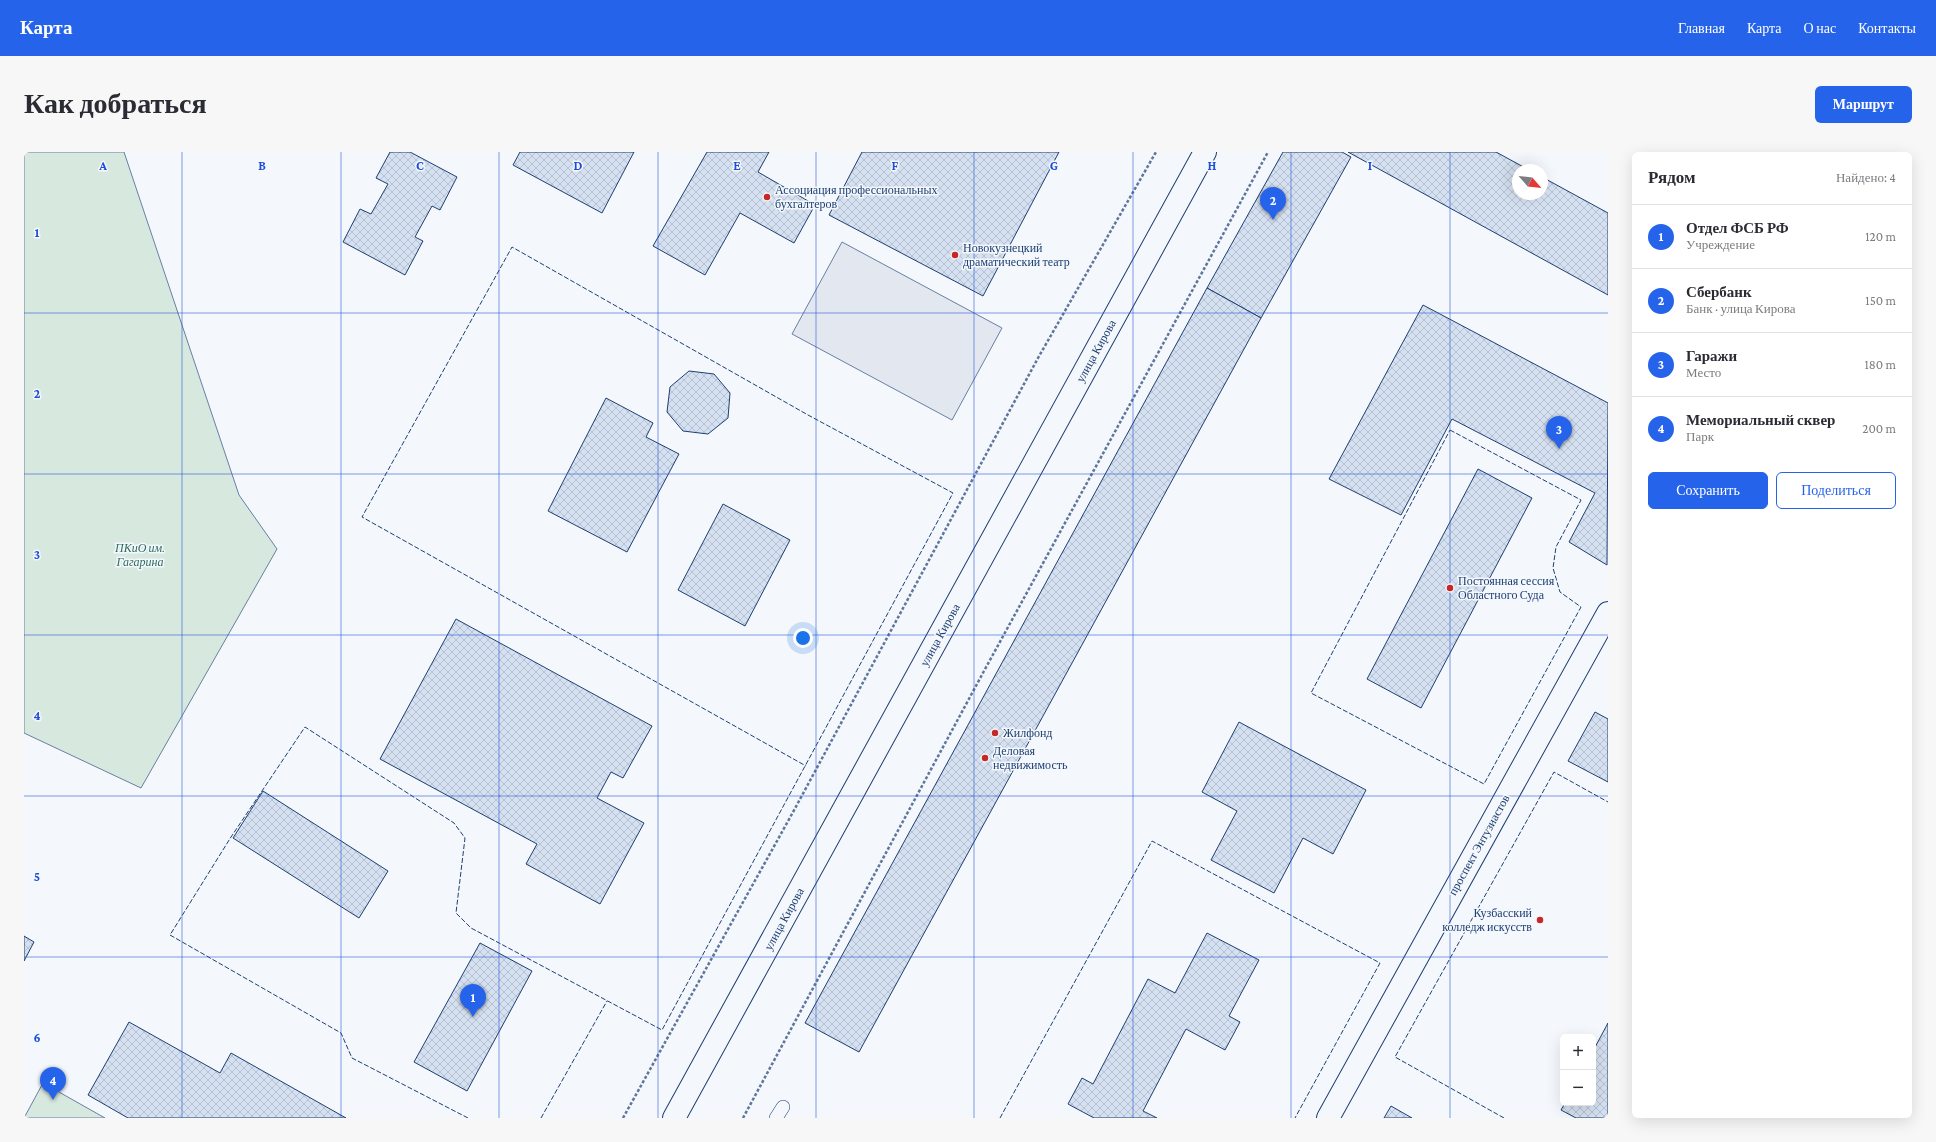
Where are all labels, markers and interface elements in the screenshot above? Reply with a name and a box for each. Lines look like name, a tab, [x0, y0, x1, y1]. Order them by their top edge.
text: Карта	[20, 17, 72, 38]
text: Главная	[1678, 20, 1725, 36]
text: Карта	[1747, 20, 1782, 36]
text: О нас	[1804, 20, 1836, 36]
text: Контакты	[1858, 20, 1916, 36]
button: Маршрут	[1815, 86, 1912, 123]
text: Как добраться	[24, 88, 207, 119]
text: A	[98, 158, 107, 173]
text: B	[258, 158, 266, 173]
text: C	[416, 158, 424, 173]
text: D	[574, 158, 583, 173]
text: E	[733, 158, 741, 173]
text: F	[892, 158, 899, 173]
text: G	[1050, 158, 1058, 173]
text: H	[1208, 158, 1217, 173]
text: I	[1368, 158, 1372, 173]
north arrow	[1512, 164, 1548, 200]
text: Рядом	[1648, 168, 1696, 187]
text: Найдено: 4	[1836, 170, 1896, 185]
place label: Ассоциация профессиональных бухгалтеров	[775, 183, 938, 211]
pin: 2	[1260, 187, 1286, 220]
marker: Ассоциация профессиональных бухгалтеров	[762, 192, 772, 202]
text: Отдел ФСБ РФ	[1686, 220, 1789, 236]
text: 1	[35, 225, 40, 240]
text: 1	[1659, 229, 1663, 244]
text: 120 m	[1865, 229, 1896, 244]
text: Учреждение	[1686, 237, 1755, 252]
place label: Новокузнецкий драматический театр	[963, 241, 1070, 269]
marker: Новокузнецкий драматический театр	[950, 250, 960, 260]
text: Сбербанк	[1686, 284, 1752, 300]
text: 2	[1658, 293, 1664, 308]
text: 150 m	[1865, 293, 1896, 308]
text: Банк · улица Кирова	[1686, 301, 1795, 316]
street label: улица Кирова	[1073, 317, 1119, 385]
text: Гаражи	[1686, 348, 1737, 364]
text: 3	[1658, 357, 1664, 372]
text: 180 m	[1864, 357, 1896, 372]
text: Место	[1686, 365, 1721, 380]
text: 2	[34, 386, 41, 401]
text: Мемориальный сквер	[1686, 412, 1835, 428]
pin: 3	[1546, 416, 1572, 449]
text: 4	[1657, 421, 1665, 436]
text: 200 m	[1862, 421, 1896, 436]
text: Парк	[1686, 429, 1714, 444]
button: Сохранить	[1648, 472, 1768, 509]
button: Поделиться	[1776, 472, 1896, 509]
park label: ПКиО им. Гагарина	[114, 541, 165, 569]
text: 3	[34, 547, 40, 562]
place label: Постоянная сессия Областного Суда	[1458, 574, 1555, 602]
marker: Постоянная сессия Областного Суда	[1445, 583, 1455, 593]
street label: улица Кирова	[917, 601, 963, 669]
your location	[793, 628, 813, 648]
text: 4	[33, 708, 41, 723]
place label: Жилфонд	[1003, 726, 1052, 740]
marker: Жилфонд	[990, 728, 1000, 738]
place label: Деловая недвижимость	[993, 744, 1068, 772]
marker: Деловая недвижимость	[980, 753, 990, 763]
street label: проспект Энтузиастов	[1445, 792, 1513, 898]
text: 5	[34, 869, 40, 884]
street label: улица Кирова	[761, 885, 807, 953]
place label: Кузбасский колледж искусств	[1442, 906, 1533, 934]
marker: Кузбасский колледж искусств	[1535, 915, 1545, 925]
pin: 1	[460, 984, 486, 1017]
text: 6	[33, 1030, 41, 1045]
map controls	[1560, 1034, 1596, 1106]
button: +	[1560, 1034, 1596, 1070]
pin: 4	[40, 1067, 66, 1100]
button: −	[1560, 1070, 1596, 1106]

